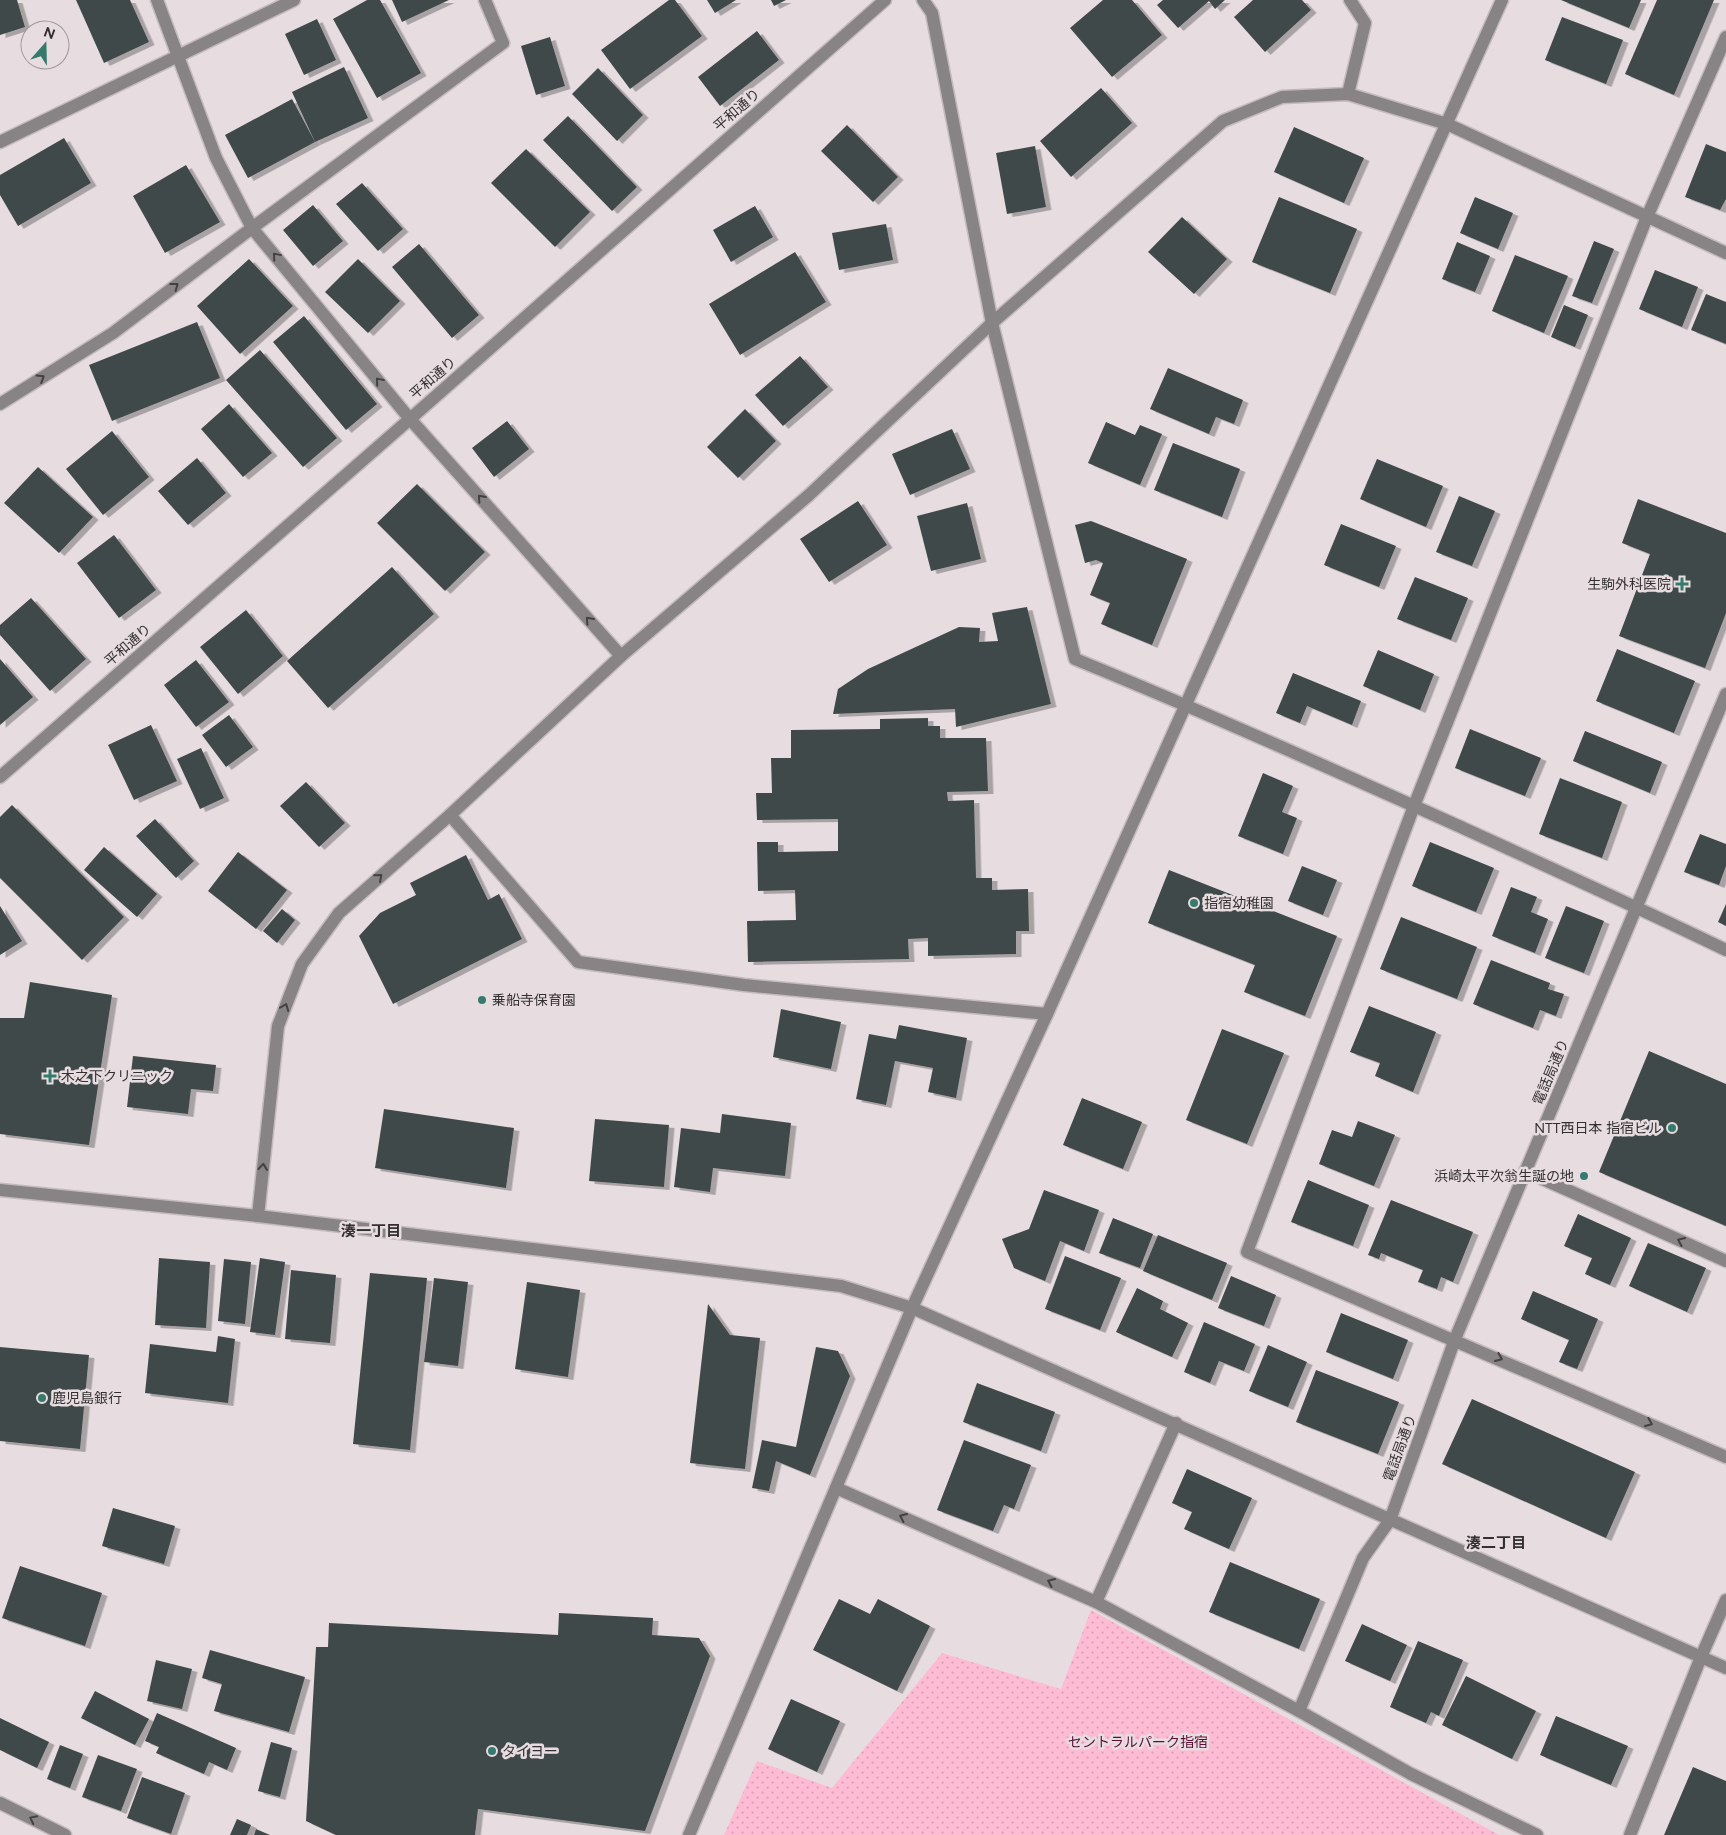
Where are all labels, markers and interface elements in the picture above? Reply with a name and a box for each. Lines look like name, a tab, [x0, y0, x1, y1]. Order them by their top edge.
north arrow	[20, 20, 70, 70]
text: N	[41, 23, 57, 43]
street label: 平和通り	[710, 85, 764, 135]
one-way arrow	[273, 253, 281, 262]
one-way arrow	[169, 284, 178, 292]
street label: 平和通り	[406, 353, 460, 403]
one-way arrow	[36, 375, 45, 385]
one-way arrow	[377, 378, 385, 387]
one-way arrow	[478, 495, 487, 504]
place label: 生駒外科医院	[1587, 576, 1671, 593]
marker: 生駒外科医院	[1675, 577, 1689, 591]
one-way arrow	[586, 616, 595, 625]
street label: 平和通り	[101, 620, 155, 670]
one-way arrow	[373, 874, 382, 883]
place label: 指宿幼稚園	[1204, 895, 1274, 912]
marker: 指宿幼稚園	[1188, 897, 1200, 909]
place label: 乗船寺保育園	[492, 992, 576, 1009]
marker: 乗船寺保育園	[476, 994, 488, 1006]
one-way arrow	[279, 1003, 290, 1012]
street label: 電話局通り	[1530, 1036, 1572, 1108]
place label: 木之下クリニック	[61, 1068, 173, 1085]
marker: 木之下クリニック	[43, 1069, 57, 1083]
place label: NTT西日本 指宿ビル	[1534, 1120, 1662, 1137]
marker: NTT西日本 指宿ビル	[1666, 1122, 1678, 1134]
one-way arrow	[258, 1163, 269, 1171]
place label: 浜崎太平次翁生誕の地	[1434, 1168, 1574, 1185]
marker: 浜崎太平次翁生誕の地	[1578, 1170, 1590, 1182]
district label: 湊一丁目	[341, 1222, 401, 1240]
one-way arrow	[1677, 1236, 1686, 1247]
one-way arrow	[1494, 1352, 1503, 1363]
place label: 鹿児島銀行	[52, 1390, 122, 1407]
marker: 鹿児島銀行	[36, 1392, 48, 1404]
street label: 電話局通り	[1380, 1412, 1420, 1484]
one-way arrow	[1644, 1418, 1652, 1428]
one-way arrow	[899, 1512, 908, 1523]
district label: 湊二丁目	[1466, 1534, 1526, 1552]
one-way arrow	[1047, 1578, 1056, 1589]
park label: セントラルパーク指宿	[1068, 1734, 1208, 1751]
place label: タイヨー	[502, 1743, 558, 1760]
marker: タイヨー	[486, 1745, 498, 1757]
one-way arrow	[29, 1815, 38, 1825]

